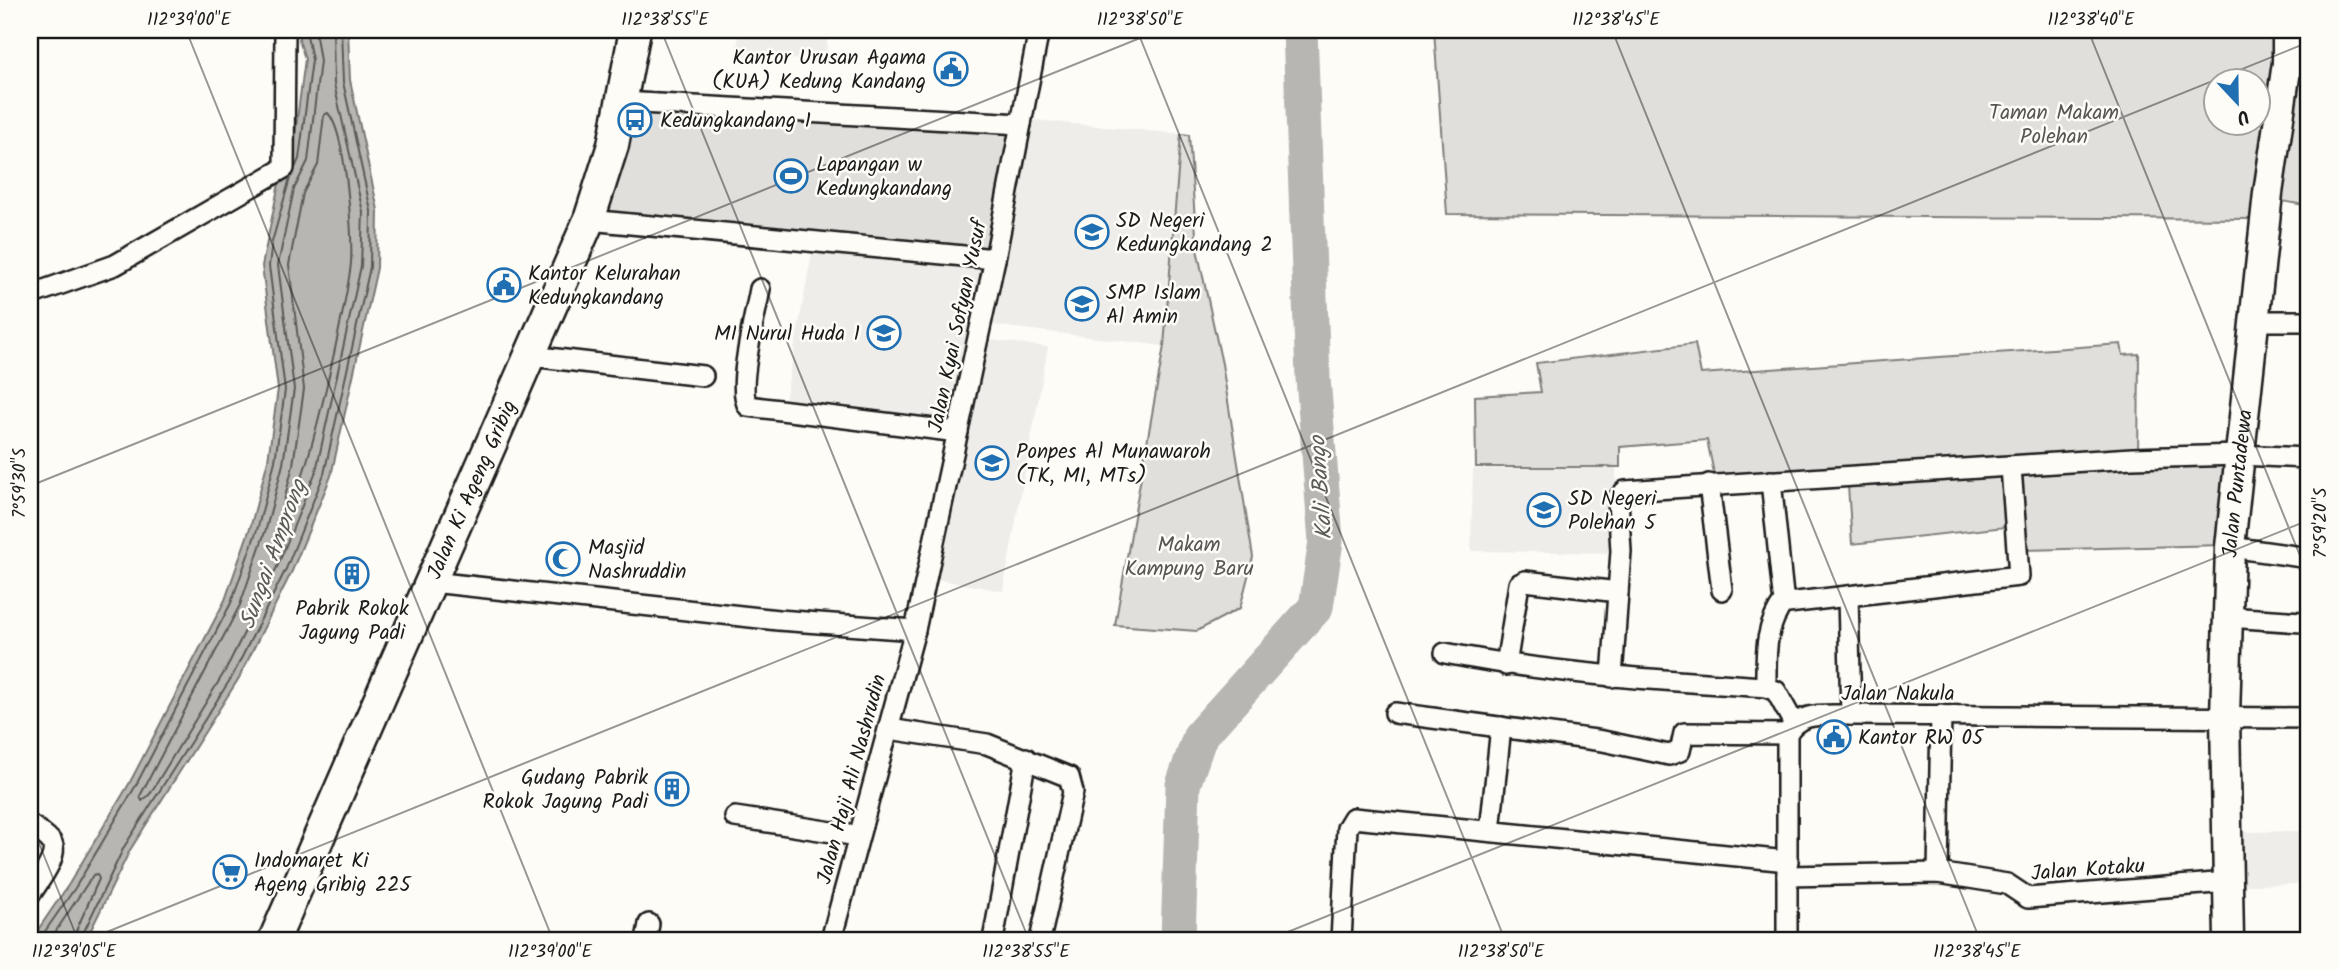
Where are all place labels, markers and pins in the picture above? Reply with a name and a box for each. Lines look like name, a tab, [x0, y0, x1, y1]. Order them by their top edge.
place label: Kantor Urusan Agama (KUA) Kedung Kandang	[712, 42, 926, 99]
public building icon: Kantor Urusan Agama (KUA) Kedung Kandang	[932, 50, 970, 88]
bus stop icon: Kedungkandang 1	[616, 101, 654, 139]
place label: Kedungkandang 1	[660, 105, 811, 138]
place label: Lapangan w Kedungkandang	[816, 149, 952, 206]
sports icon: Lapangan w Kedungkandang	[772, 157, 810, 195]
place label: SD Negeri Kedungkandang 2	[1116, 205, 1273, 262]
school or university icon: SD Negeri Kedungkandang 2	[1073, 213, 1111, 251]
place label: Kantor Kelurahan Kedungkandang	[528, 258, 681, 315]
public building icon: Kantor Kelurahan Kedungkandang	[485, 266, 523, 304]
place label: SMP Islam Al Amin	[1106, 277, 1201, 334]
school or university icon: SMP Islam Al Amin	[1063, 285, 1101, 323]
school or university icon: MI Nurul Huda 1	[865, 314, 903, 352]
place label: MI Nurul Huda 1	[714, 318, 860, 351]
place label: Ponpes Al Munawaroh (TK, MI, MTs)	[1016, 436, 1211, 493]
school or university icon: Ponpes Al Munawaroh (TK, MI, MTs)	[973, 444, 1011, 482]
place label: SD Negeri Polehan 5	[1568, 483, 1657, 540]
school or university icon: SD Negeri Polehan 5	[1525, 491, 1563, 529]
place label: Masjid Nashruddin	[588, 532, 686, 589]
mosque icon: Masjid Nashruddin	[544, 540, 582, 578]
building icon: Pabrik Rokok Jagung Padi	[333, 555, 371, 593]
place label: Pabrik Rokok Jagung Padi	[295, 593, 409, 650]
public building icon: Kantor RW 05	[1815, 718, 1853, 756]
place label: Kantor RW 05	[1858, 722, 1985, 755]
place label: Gudang Pabrik Rokok Jagung Padi	[483, 762, 649, 819]
building icon: Gudang Pabrik Rokok Jagung Padi	[653, 770, 691, 808]
place label: Indomaret Ki Ageng Gribig 225	[254, 845, 412, 902]
supermarket icon: Indomaret Ki Ageng Gribig 225	[211, 853, 249, 891]

